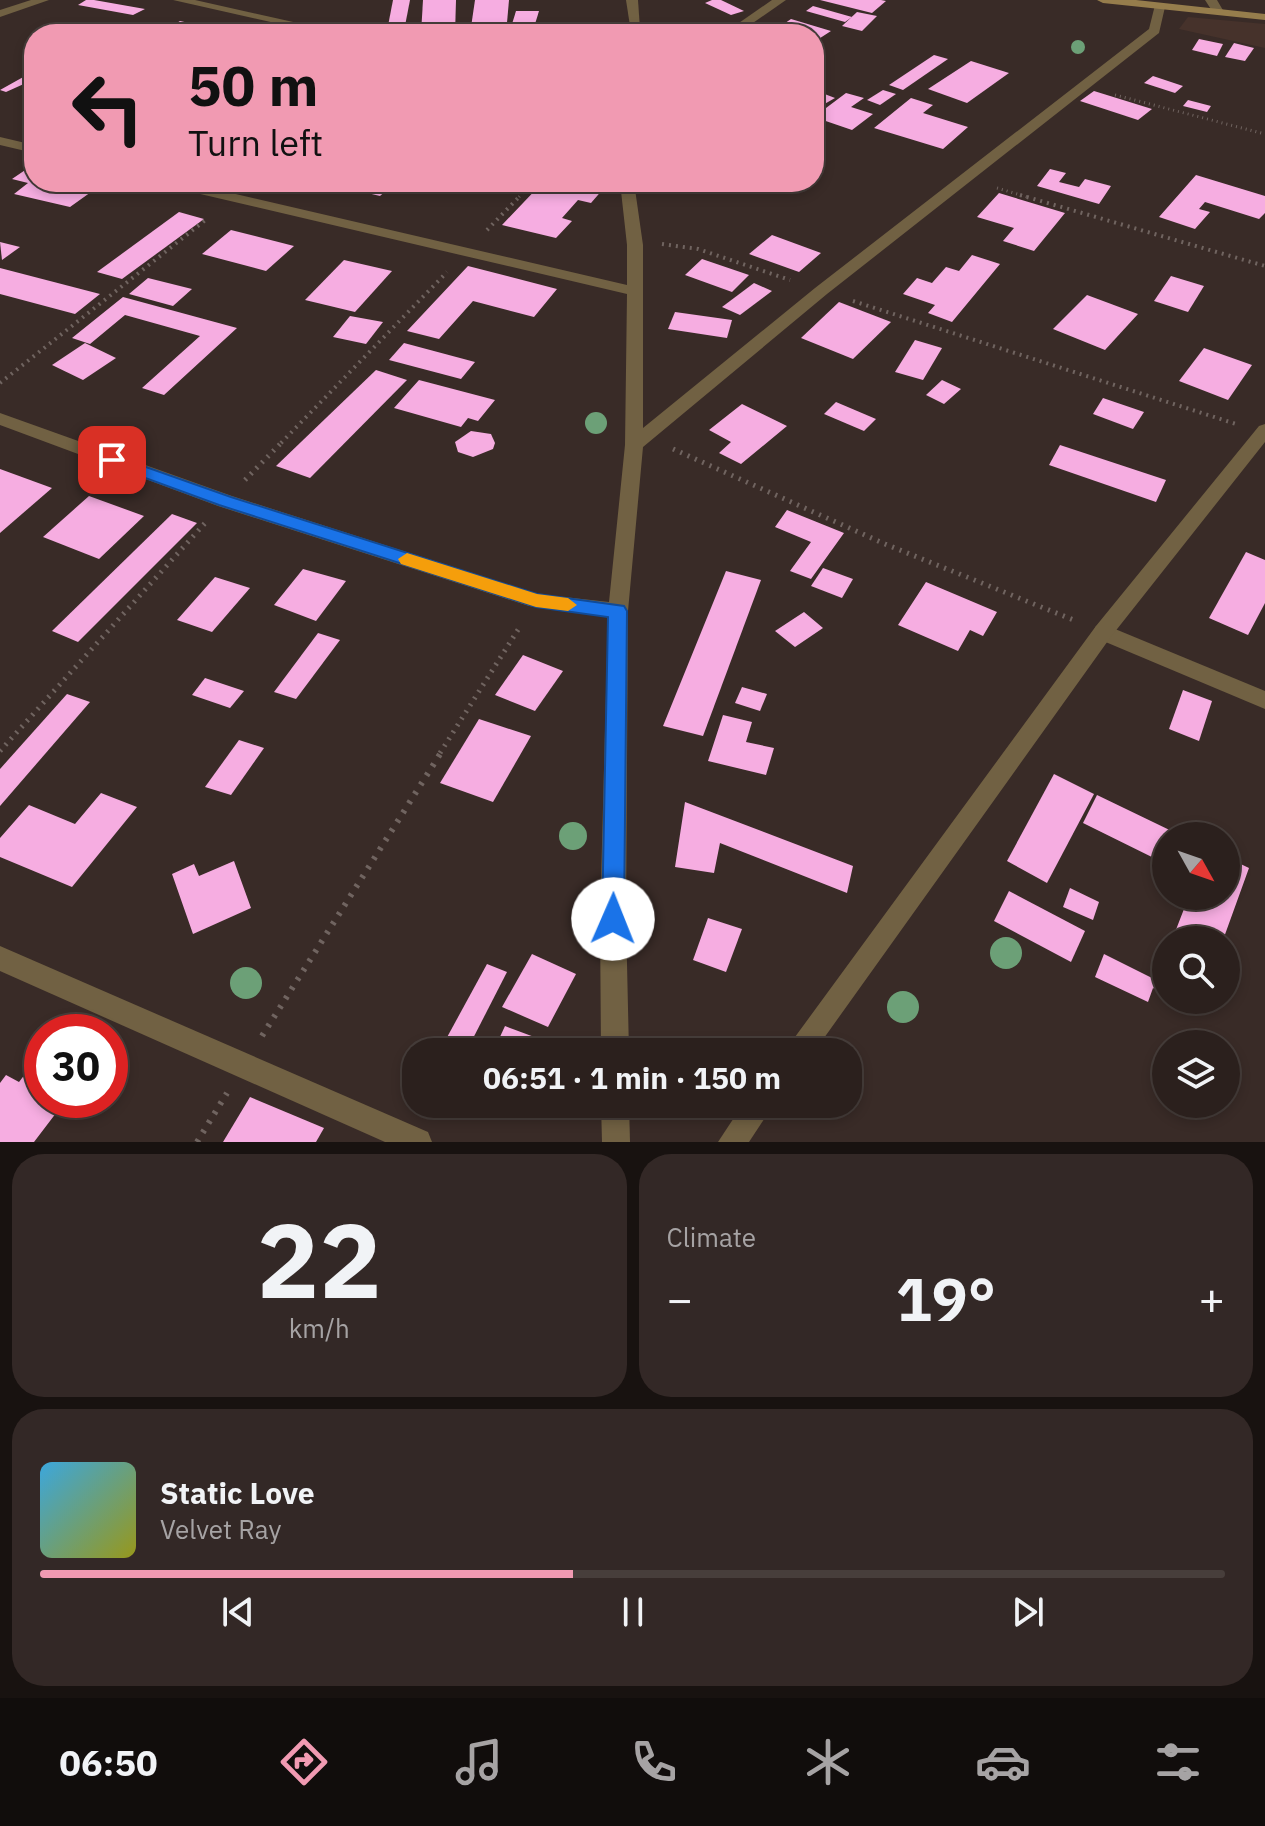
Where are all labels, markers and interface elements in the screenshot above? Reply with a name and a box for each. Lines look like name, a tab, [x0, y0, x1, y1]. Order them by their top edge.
text: 50 m	[188, 49, 318, 121]
icon: left	[56, 56, 160, 160]
text: Turn left	[188, 119, 323, 166]
pin	[78, 426, 146, 494]
icon: arrive	[90, 438, 134, 482]
north arrow	[1152, 822, 1240, 910]
map controls	[1152, 822, 1240, 1118]
position arrow	[571, 877, 655, 961]
button: search	[1152, 926, 1240, 1014]
speed limit sign: 30	[24, 1014, 128, 1118]
button: layers	[1152, 1030, 1240, 1118]
text: 06:51 · 1 min · 150 m	[483, 1058, 781, 1097]
text: 22	[257, 1191, 382, 1327]
text: Climate	[667, 1220, 756, 1254]
text: 19°	[896, 1259, 996, 1338]
text: −	[667, 1270, 693, 1327]
text: +	[1199, 1270, 1225, 1327]
text: km/h	[289, 1311, 350, 1345]
text: Static Love	[160, 1473, 315, 1512]
text: Velvet Ray	[160, 1512, 281, 1546]
icon: previous	[216, 1590, 260, 1634]
icon: pause	[611, 1590, 655, 1634]
icon: next	[1006, 1590, 1050, 1634]
icon: directions	[276, 1734, 332, 1790]
icon: music	[451, 1734, 507, 1790]
icon: phone	[626, 1734, 682, 1790]
icon: climate	[800, 1734, 856, 1790]
icon: car	[975, 1734, 1031, 1790]
icon: filters	[1150, 1734, 1206, 1790]
text: 06:50	[59, 1739, 158, 1786]

